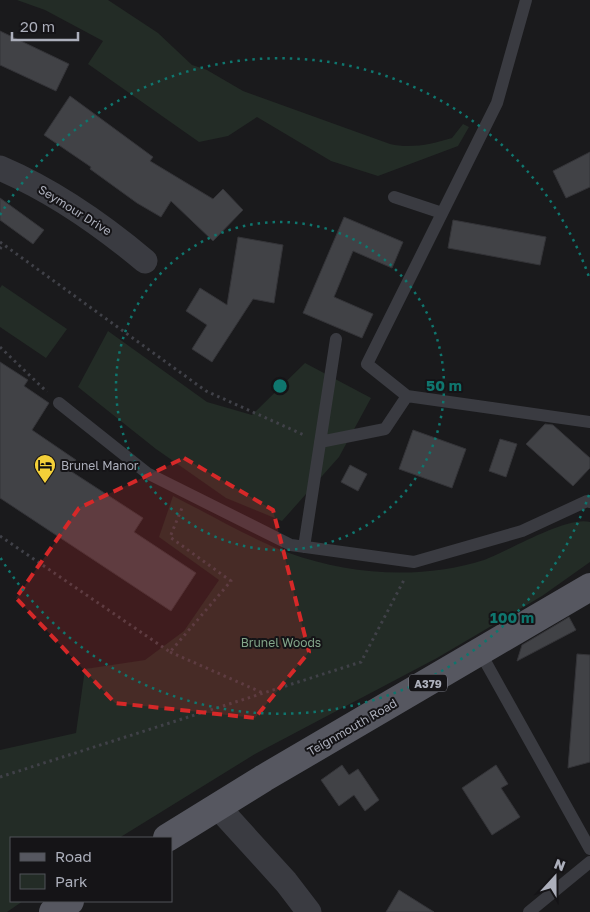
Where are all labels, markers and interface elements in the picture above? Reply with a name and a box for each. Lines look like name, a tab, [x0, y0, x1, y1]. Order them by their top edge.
scale bar	[12, 10, 79, 42]
text: 20 m	[20, 17, 55, 35]
street label: Seymour Drive	[36, 181, 114, 239]
text: 50 m	[426, 376, 462, 394]
centre of rings	[271, 377, 289, 395]
hotel icon: Brunel Manor	[33, 453, 57, 484]
place label: Brunel Manor	[61, 458, 139, 473]
text: 100 m	[490, 608, 534, 626]
park label: Brunel Woods	[241, 635, 321, 650]
road number: A379	[409, 674, 447, 691]
street label: Teignmouth Road	[305, 695, 399, 759]
legend	[10, 837, 172, 902]
text: Road	[55, 847, 92, 865]
north arrow	[530, 852, 580, 902]
text: N	[552, 855, 568, 874]
text: Park	[55, 872, 88, 890]

